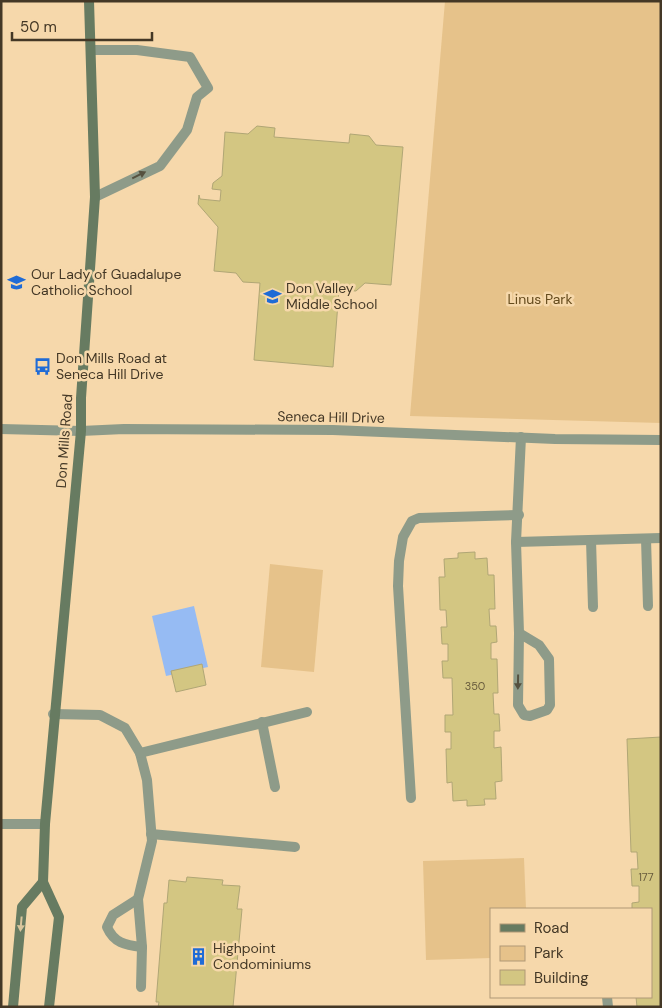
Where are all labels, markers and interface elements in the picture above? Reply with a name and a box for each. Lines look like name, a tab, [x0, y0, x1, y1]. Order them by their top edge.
scale bar	[12, 10, 152, 42]
text: 50 m	[20, 17, 57, 37]
one-way arrow	[131, 171, 146, 180]
place label: Our Lady of Guadalupe Catholic School	[31, 265, 181, 299]
school or university icon: Our Lady of Guadalupe Catholic School	[7, 272, 27, 292]
place label: Don Valley Middle School	[286, 279, 377, 313]
school or university icon: Don Valley Middle School	[262, 286, 282, 306]
park label: Linus Park	[507, 290, 573, 308]
place label: Don Mills Road at Seneca Hill Drive	[56, 349, 167, 383]
bus stop icon: Don Mills Road at Seneca Hill Drive	[32, 356, 52, 376]
street label: Don Mills Road	[52, 393, 76, 489]
street label: Seneca Hill Drive	[277, 407, 385, 427]
one-way arrow	[514, 674, 522, 690]
house number: 350	[465, 679, 485, 693]
house number: 177	[638, 870, 654, 884]
legend	[490, 908, 652, 998]
one-way arrow	[16, 916, 24, 932]
text: Road	[534, 918, 569, 938]
place label: Highpoint Condominiums	[213, 939, 311, 973]
text: Park	[534, 943, 564, 963]
building icon: Highpoint Condominiums	[189, 946, 209, 966]
text: Building	[534, 968, 589, 988]

